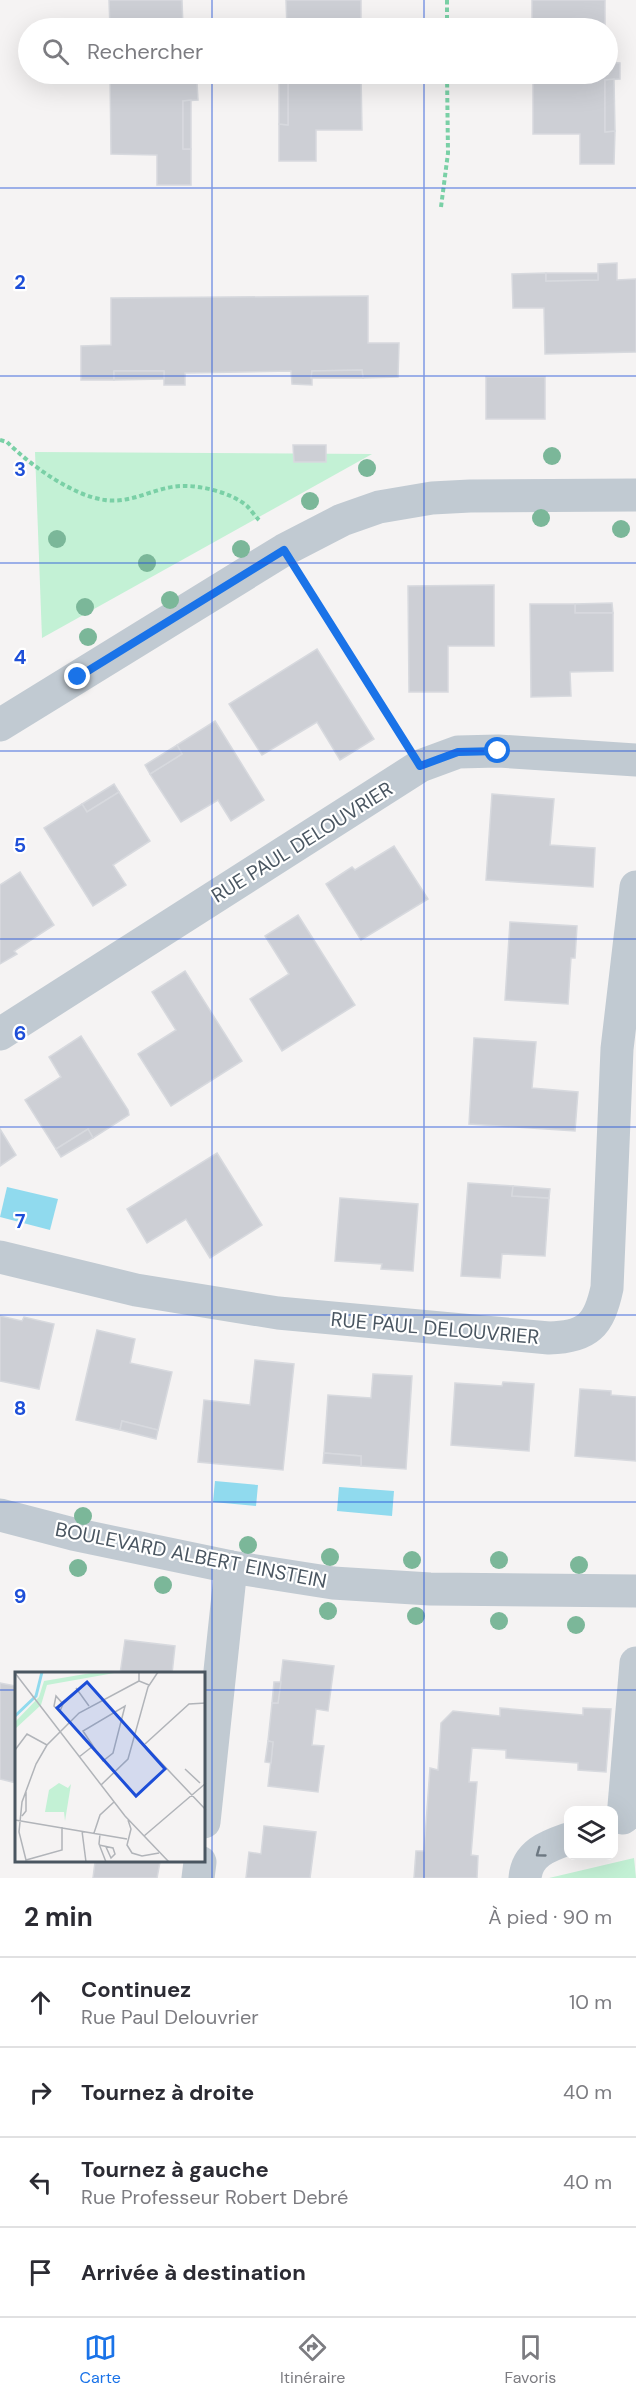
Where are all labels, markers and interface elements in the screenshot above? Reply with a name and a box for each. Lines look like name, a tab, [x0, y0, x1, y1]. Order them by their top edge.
search box	[18, 18, 618, 84]
icon: search	[39, 35, 72, 68]
text: Rechercher	[87, 37, 203, 66]
text: 2	[14, 269, 26, 295]
text: 3	[14, 456, 26, 482]
text: 4	[14, 644, 27, 670]
route end	[64, 663, 90, 689]
route start	[484, 737, 510, 763]
street label: RUE PAUL DELOUVRIER	[206, 776, 398, 908]
text: 5	[14, 832, 26, 858]
text: 6	[14, 1020, 26, 1046]
text: 7	[15, 1208, 26, 1234]
street label: RUE PAUL DELOUVRIER	[330, 1306, 540, 1350]
text: 8	[14, 1395, 26, 1421]
street label: BOULEVARD ALBERT EINSTEIN	[53, 1516, 329, 1594]
text: 9	[14, 1583, 26, 1609]
inset map	[15, 1672, 206, 1863]
map controls	[564, 1806, 618, 1860]
button: layers	[564, 1806, 618, 1860]
one-way arrow	[536, 1846, 547, 1857]
text: 2 min	[24, 1900, 93, 1934]
text: À pied · 90 m	[488, 1904, 612, 1930]
text: Continuez	[81, 1975, 191, 2004]
icon: ahead	[24, 1986, 57, 2019]
text: 10 m	[569, 1989, 612, 2015]
text: Rue Paul Delouvrier	[81, 2004, 259, 2030]
icon: right	[24, 2076, 57, 2109]
text: Tournez à droite	[81, 2078, 254, 2107]
text: 40 m	[563, 2079, 612, 2105]
text: Tournez à gauche	[81, 2155, 269, 2184]
icon: left	[24, 2166, 57, 2199]
text: 40 m	[563, 2169, 612, 2195]
text: Rue Professeur Robert Debré	[81, 2184, 348, 2210]
icon: arrive	[24, 2256, 57, 2289]
text: Arrivée à destination	[81, 2258, 306, 2287]
tab: Carte	[80, 2331, 121, 2388]
tab: Itinéraire	[280, 2331, 345, 2388]
tab: Favoris	[505, 2331, 556, 2388]

